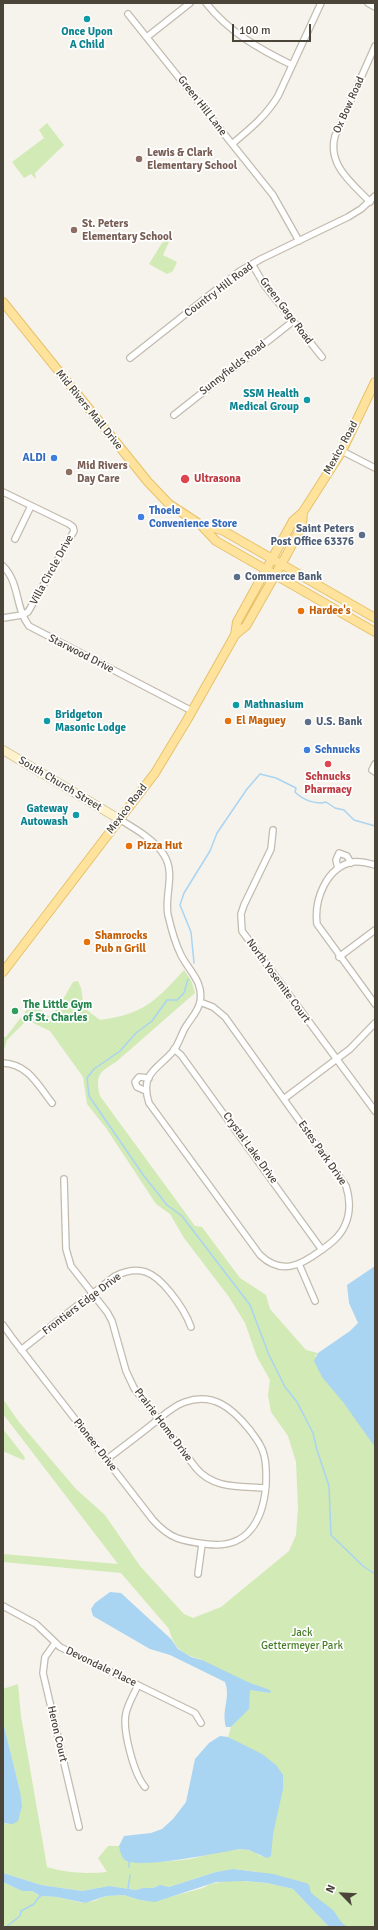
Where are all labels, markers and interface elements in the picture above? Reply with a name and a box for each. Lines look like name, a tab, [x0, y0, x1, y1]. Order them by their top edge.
marker: Once Upon A Child	[82, 14, 92, 24]
scale bar	[234, 16, 313, 42]
text: 100 m	[239, 23, 271, 38]
place label: Once Upon A Child	[61, 25, 113, 51]
street label: Green Hill Lane	[175, 73, 229, 139]
street label: Ox Bow Road	[331, 75, 367, 135]
place label: Lewis & Clark Elementary School	[147, 146, 237, 172]
marker: Lewis & Clark Elementary School	[134, 154, 144, 164]
place label: St. Peters Elementary School	[82, 217, 172, 243]
marker: St. Peters Elementary School	[69, 225, 79, 235]
street label: Country Hill Road	[182, 260, 256, 320]
street label: Green Gage Road	[257, 275, 315, 347]
street label: Sunnyfields Road	[197, 338, 269, 398]
street label: Mid Rivers Mall Drive	[53, 367, 125, 453]
place label: SSM Health Medical Group	[229, 387, 299, 413]
marker: SSM Health Medical Group	[302, 395, 312, 405]
street label: Mexico Road	[321, 419, 361, 477]
place label: ALDI	[22, 451, 46, 465]
marker: ALDI	[49, 453, 59, 463]
place label: Mid Rivers Day Care	[77, 459, 128, 485]
marker: Mid Rivers Day Care	[64, 467, 74, 477]
place label: Ultrasona	[194, 472, 241, 486]
marker: Ultrasona	[179, 473, 191, 485]
place label: Thoele Convenience Store	[149, 504, 237, 530]
marker: Thoele Convenience Store	[136, 512, 146, 522]
place label: Saint Peters Post Office 63376	[270, 522, 354, 548]
marker: Saint Peters Post Office 63376	[357, 530, 367, 540]
street label: Villa Circle Drive	[27, 533, 77, 607]
place label: Commerce Bank	[245, 570, 322, 584]
marker: Commerce Bank	[232, 572, 242, 582]
place label: Hardee's	[309, 604, 351, 618]
marker: Hardee's	[296, 606, 306, 616]
street label: Starwood Drive	[46, 632, 116, 676]
place label: Mathnasium	[244, 698, 304, 712]
marker: Mathnasium	[231, 700, 241, 710]
place label: Bridgeton Masonic Lodge	[55, 708, 126, 734]
place label: El Maguey	[236, 714, 286, 728]
place label: U.S. Bank	[316, 715, 362, 729]
marker: Bridgeton Masonic Lodge	[42, 716, 52, 726]
marker: El Maguey	[223, 716, 233, 726]
marker: U.S. Bank	[303, 717, 313, 727]
place label: Schnucks	[315, 743, 360, 757]
marker: Schnucks	[302, 745, 312, 755]
street label: South Church Street	[16, 754, 104, 814]
marker: Schnucks Pharmacy	[323, 759, 333, 769]
place label: Schnucks Pharmacy	[304, 770, 352, 796]
street label: Mexico Road	[104, 781, 150, 837]
place label: Gateway Autowash	[21, 802, 68, 828]
marker: Gateway Autowash	[71, 810, 81, 820]
place label: Pizza Hut	[137, 839, 182, 853]
marker: Pizza Hut	[124, 841, 134, 851]
place label: Shamrocks Pub n Grill	[95, 929, 147, 955]
street label: North Yosemite Court	[243, 936, 313, 1026]
marker: Shamrocks Pub n Grill	[82, 937, 92, 947]
place label: The Little Gym of St. Charles	[23, 998, 92, 1024]
marker: The Little Gym of St. Charles	[10, 1006, 20, 1016]
street label: Crystal Lake Drive	[220, 1110, 280, 1186]
street label: Estes Park Drive	[295, 1118, 349, 1188]
street label: Frontiers Edge Drive	[40, 1270, 124, 1338]
street label: Prairie Home Drive	[131, 1386, 195, 1464]
street label: Pioneer Drive	[70, 1416, 120, 1474]
park label: Jack Gettermeyer Park	[261, 1626, 343, 1652]
street label: Devondale Place	[63, 1644, 139, 1690]
street label: Heron Court	[44, 1705, 70, 1763]
north arrow	[322, 1874, 362, 1914]
text: N	[323, 1883, 338, 1895]

